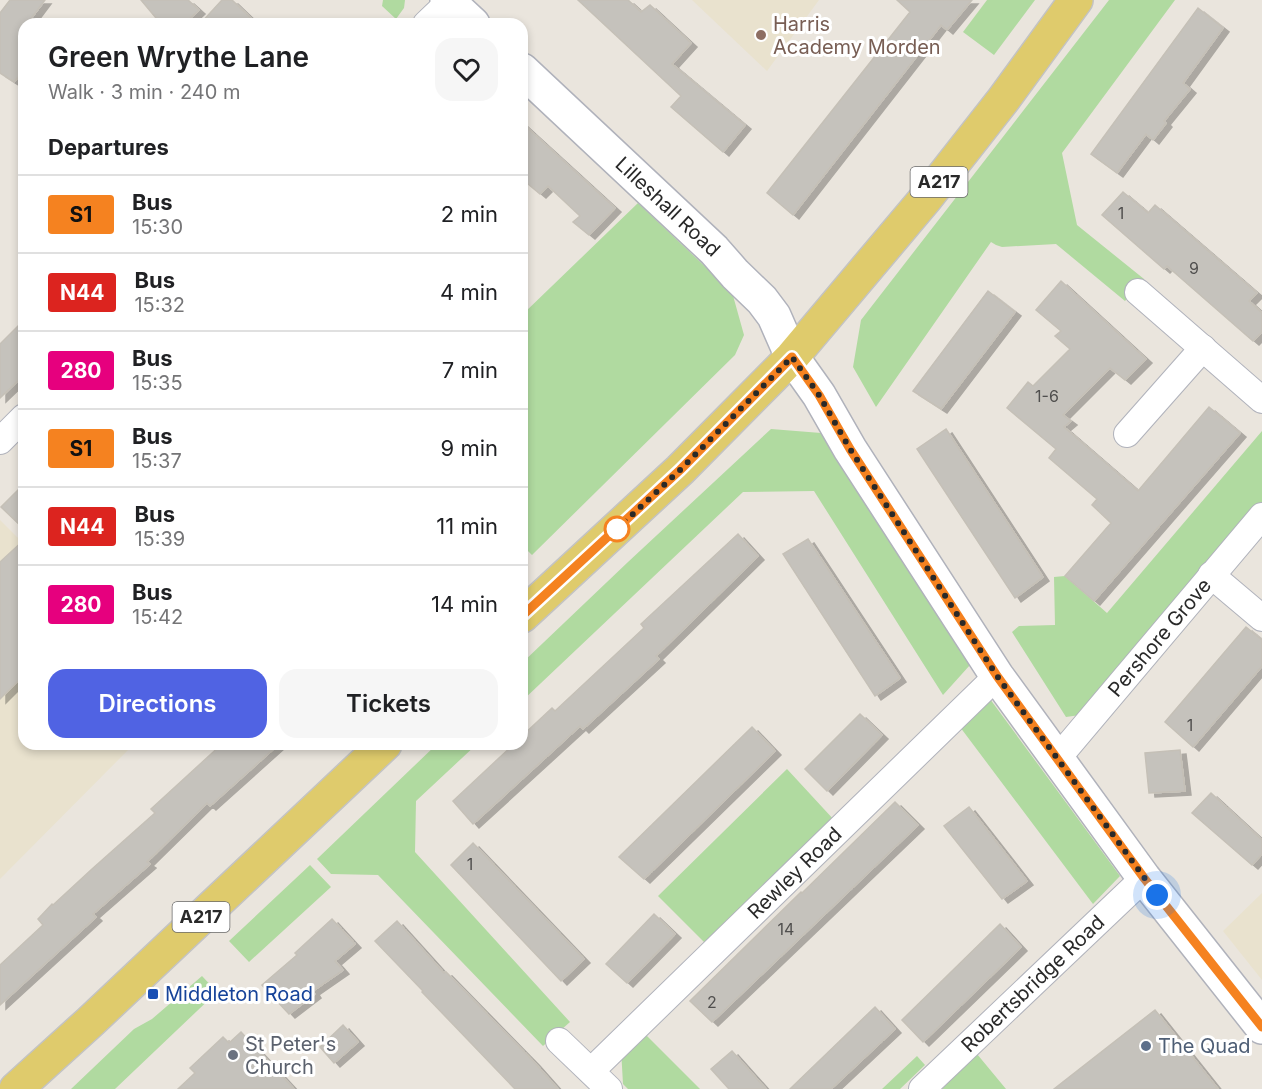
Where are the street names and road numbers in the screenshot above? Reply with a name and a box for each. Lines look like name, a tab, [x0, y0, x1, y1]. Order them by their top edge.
street label: Lilleshall Road	[611, 152, 725, 262]
road number: A217	[910, 167, 968, 197]
street label: Pershore Grove	[1103, 574, 1216, 701]
street label: Rewley Road	[743, 822, 846, 924]
road number: A217	[172, 902, 230, 932]
street label: Robertsbridge Road	[956, 910, 1109, 1057]

